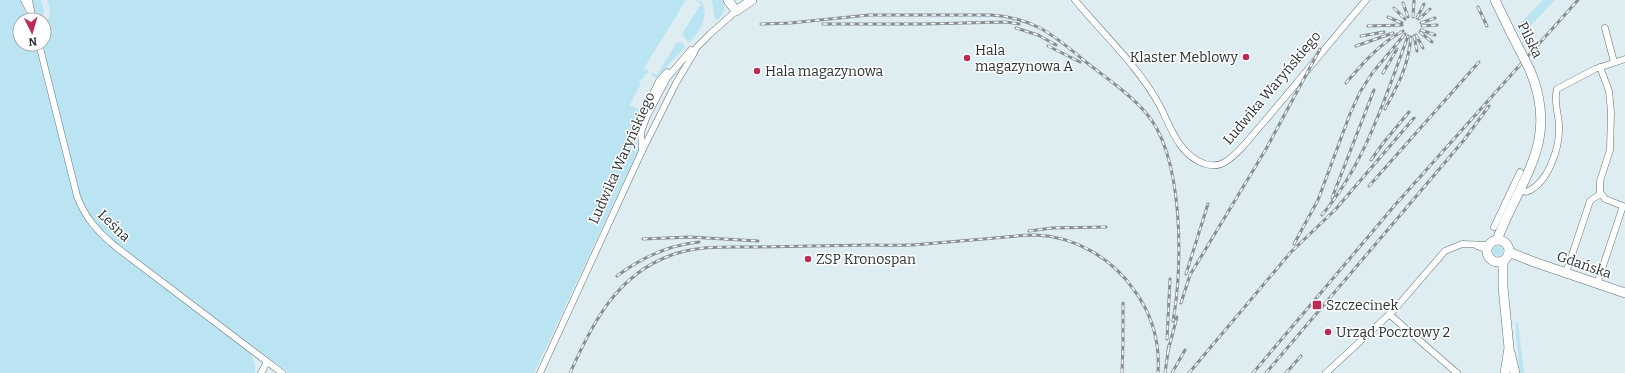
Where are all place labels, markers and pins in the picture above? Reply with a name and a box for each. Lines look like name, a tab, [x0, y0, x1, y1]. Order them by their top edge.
place label: Hala magazynowa A	[975, 42, 1073, 75]
place label: Klaster Meblowy	[1130, 49, 1239, 66]
marker: Klaster Meblowy	[1241, 52, 1251, 62]
marker: Hala magazynowa A	[962, 53, 972, 63]
place label: Hala magazynowa	[765, 63, 884, 80]
marker: Hala magazynowa	[752, 66, 762, 76]
place label: ZSP Kronospan	[816, 251, 916, 268]
marker: ZSP Kronospan	[803, 254, 813, 264]
place label: Szczecinek	[1326, 297, 1398, 314]
marker: Szczecinek	[1311, 299, 1323, 311]
place label: Urząd Pocztowy 2	[1336, 324, 1450, 341]
marker: Urząd Pocztowy 2	[1323, 327, 1333, 337]

